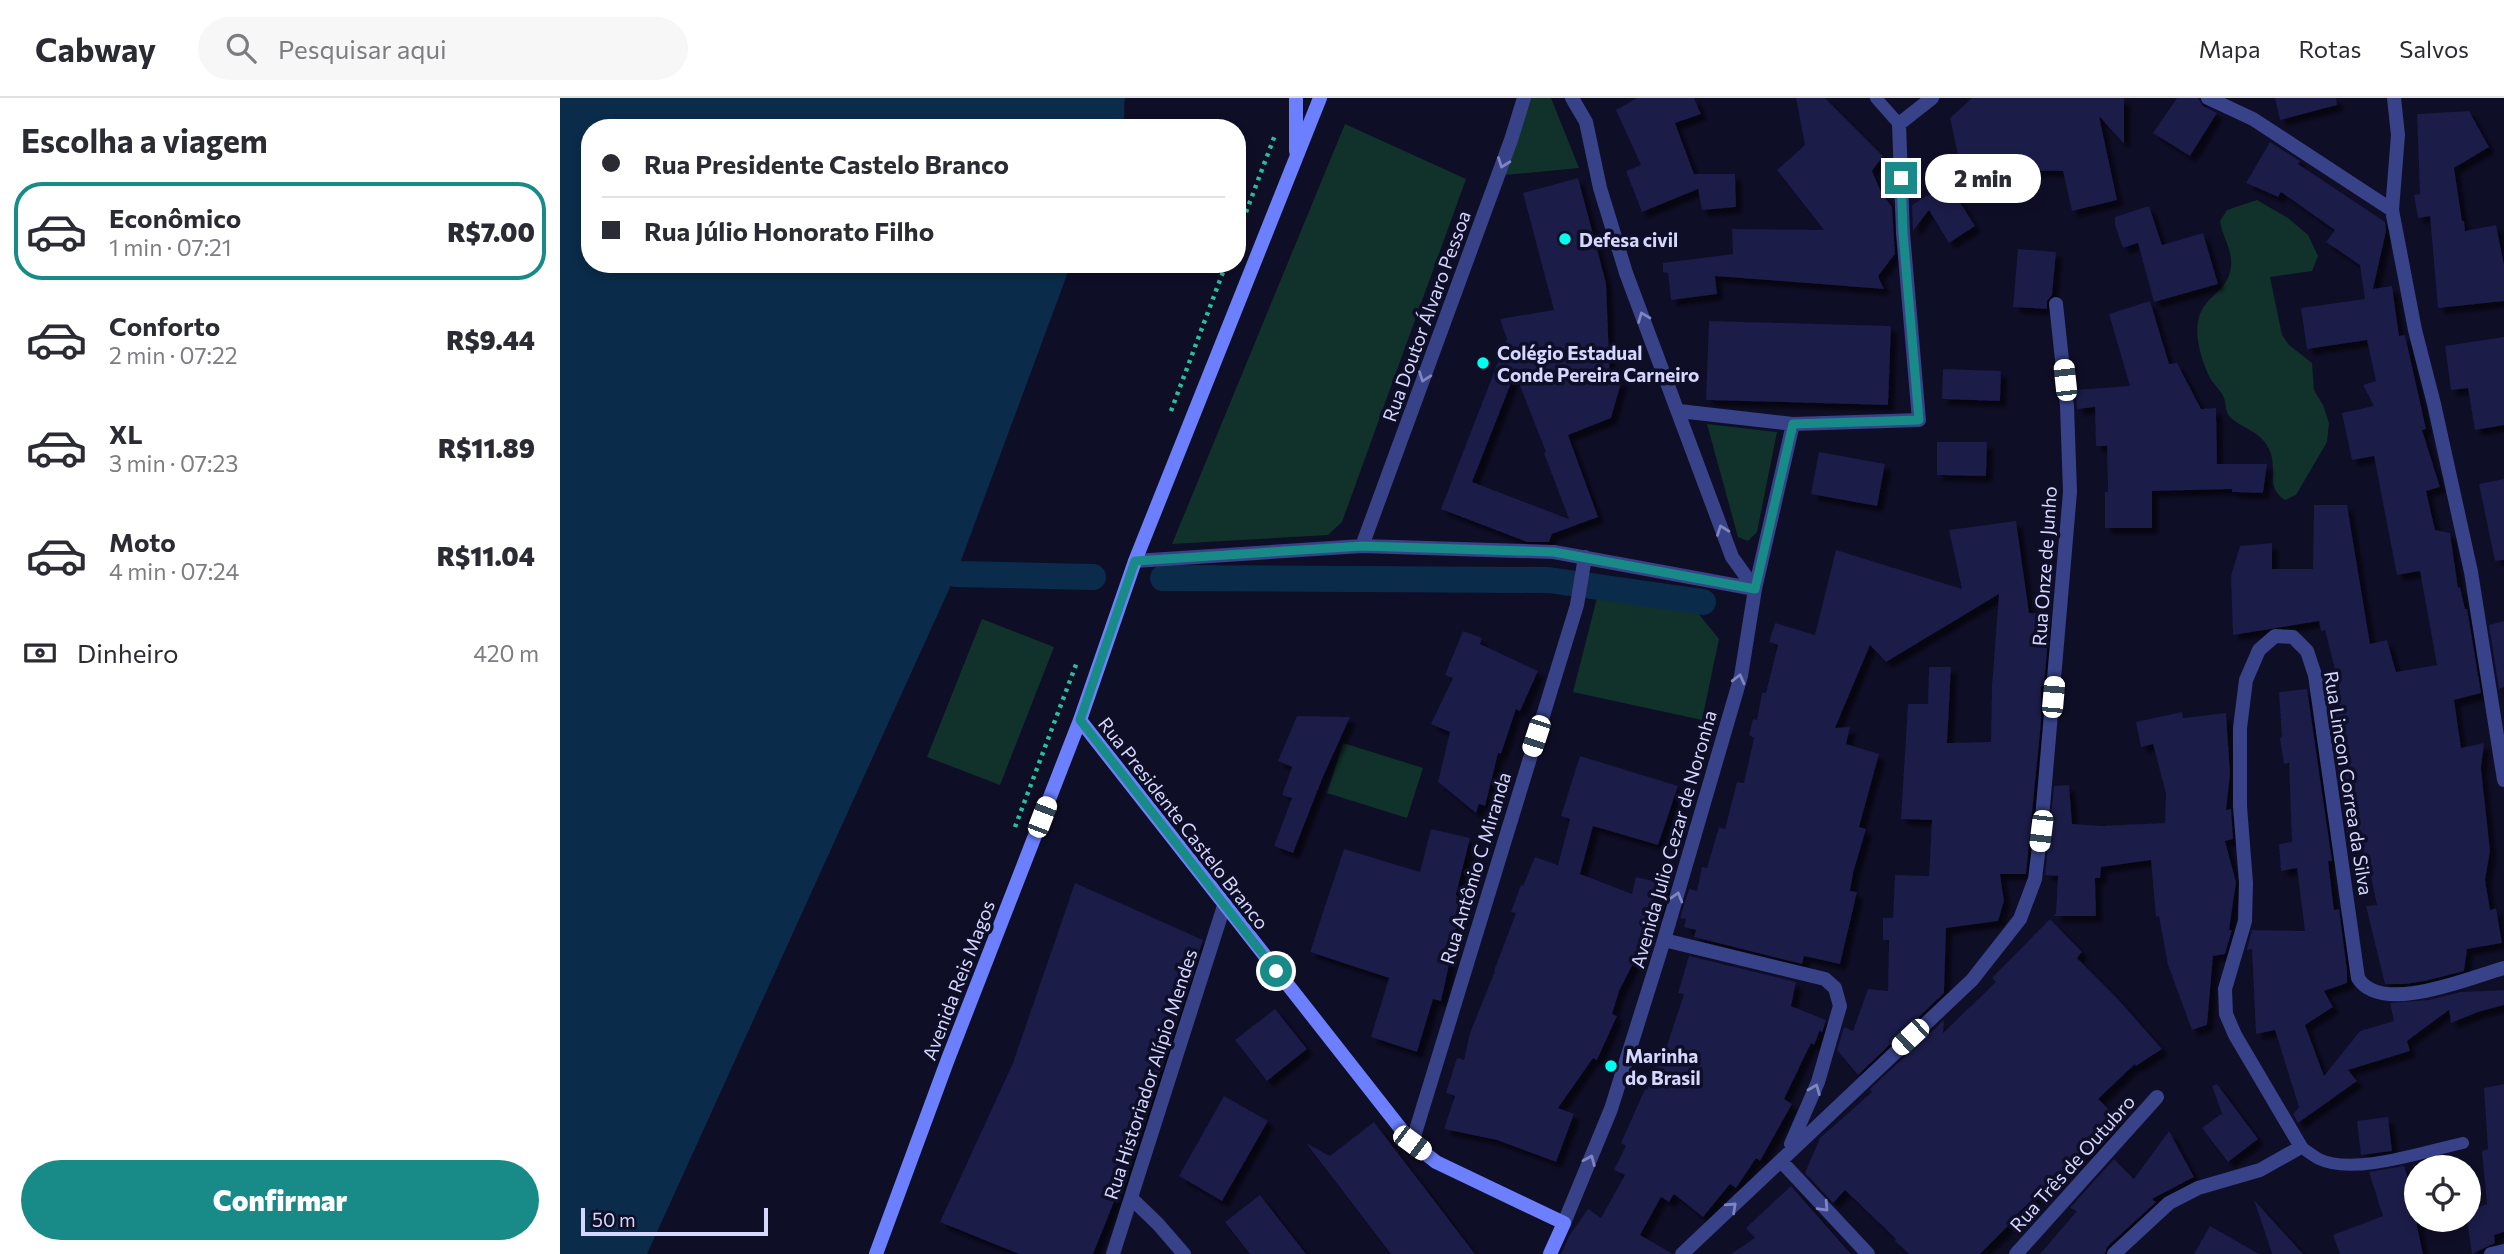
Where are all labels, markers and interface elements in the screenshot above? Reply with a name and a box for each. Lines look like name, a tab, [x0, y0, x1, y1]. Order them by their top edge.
search box	[198, 17, 688, 80]
text: Cabway	[35, 28, 156, 69]
icon: search	[222, 29, 260, 67]
text: Pesquisar aqui	[278, 33, 447, 64]
text: Mapa	[2199, 34, 2261, 63]
text: Rotas	[2299, 34, 2361, 63]
text: Salvos	[2399, 34, 2469, 63]
text: Escolha a viagem	[21, 120, 268, 160]
text: Rua Presidente Castelo Branco	[644, 148, 1009, 179]
callout: 2 min	[1926, 154, 2041, 202]
one-way arrow	[1497, 156, 1511, 168]
route end	[1885, 162, 1917, 194]
text: 2 min	[1954, 164, 2012, 192]
icon: car	[25, 200, 88, 263]
text: Econômico	[109, 202, 241, 233]
street label: Rua Doutor Álvaro Pessoa	[1377, 207, 1475, 425]
text: Rua Júlio Honorato Filho	[644, 215, 934, 246]
text: R$7.00	[447, 216, 535, 247]
place label: Defesa civil	[1579, 228, 1678, 251]
marker: Defesa civil	[1557, 231, 1573, 247]
text: 1 min · 07:21	[109, 233, 232, 261]
icon: car	[25, 308, 88, 371]
text: Conforto	[109, 310, 220, 341]
one-way arrow	[1637, 311, 1651, 323]
text: R$9.44	[446, 324, 535, 355]
text: 2 min · 07:22	[109, 341, 238, 369]
place label: Colégio Estadual Conde Pereira Carneiro	[1497, 341, 1699, 386]
marker: Colégio Estadual Conde Pereira Carneiro	[1475, 355, 1491, 371]
car	[2053, 358, 2078, 402]
one-way arrow	[1419, 370, 1433, 382]
icon: car	[25, 416, 88, 479]
text: XL	[109, 418, 143, 449]
text: R$11.89	[438, 432, 535, 463]
text: 3 min · 07:23	[109, 449, 238, 477]
street label: Rua Onze de Junho	[2027, 485, 2061, 647]
icon: car	[25, 524, 88, 587]
one-way arrow	[1716, 525, 1730, 537]
text: Moto	[109, 526, 176, 557]
text: R$11.04	[437, 540, 535, 571]
text: 4 min · 07:24	[109, 557, 239, 585]
icon: cash	[21, 634, 59, 672]
text: Dinheiro	[77, 637, 179, 668]
text: 420 m	[473, 639, 539, 667]
street label: Rua Lincon Correa da Silva	[2320, 669, 2378, 897]
one-way arrow	[1731, 673, 1746, 685]
car	[2041, 675, 2066, 719]
street label: Avenida Julio Cezar de Noronha	[1625, 707, 1721, 971]
street label: Rua Presidente Castelo Branco	[1094, 712, 1274, 934]
car	[1520, 713, 1553, 759]
street label: Rua Antônio C Miranda	[1435, 769, 1515, 967]
car	[1025, 794, 1060, 840]
car	[2029, 809, 2054, 853]
one-way arrow	[1668, 891, 1683, 903]
street label: Avenida Reis Magos	[917, 897, 999, 1063]
street label: Rua Historiador Alípio Mendes	[1099, 946, 1201, 1202]
route start	[1260, 955, 1292, 987]
car	[1888, 1015, 1933, 1059]
place label: Marinha do Brasil	[1625, 1044, 1701, 1089]
marker: Marinha do Brasil	[1603, 1058, 1619, 1074]
one-way arrow	[1807, 1083, 1821, 1096]
street label: Rua Três de Outubro	[2005, 1090, 2139, 1236]
car	[1389, 1122, 1436, 1164]
one-way arrow	[1582, 1154, 1596, 1167]
map controls	[2404, 1155, 2481, 1232]
button: locate	[2404, 1155, 2481, 1232]
button: Confirmar	[21, 1160, 539, 1240]
one-way arrow	[1816, 1199, 1828, 1212]
one-way arrow	[1723, 1203, 1736, 1216]
scale bar	[581, 1205, 768, 1237]
text: 50 m	[592, 1208, 636, 1231]

